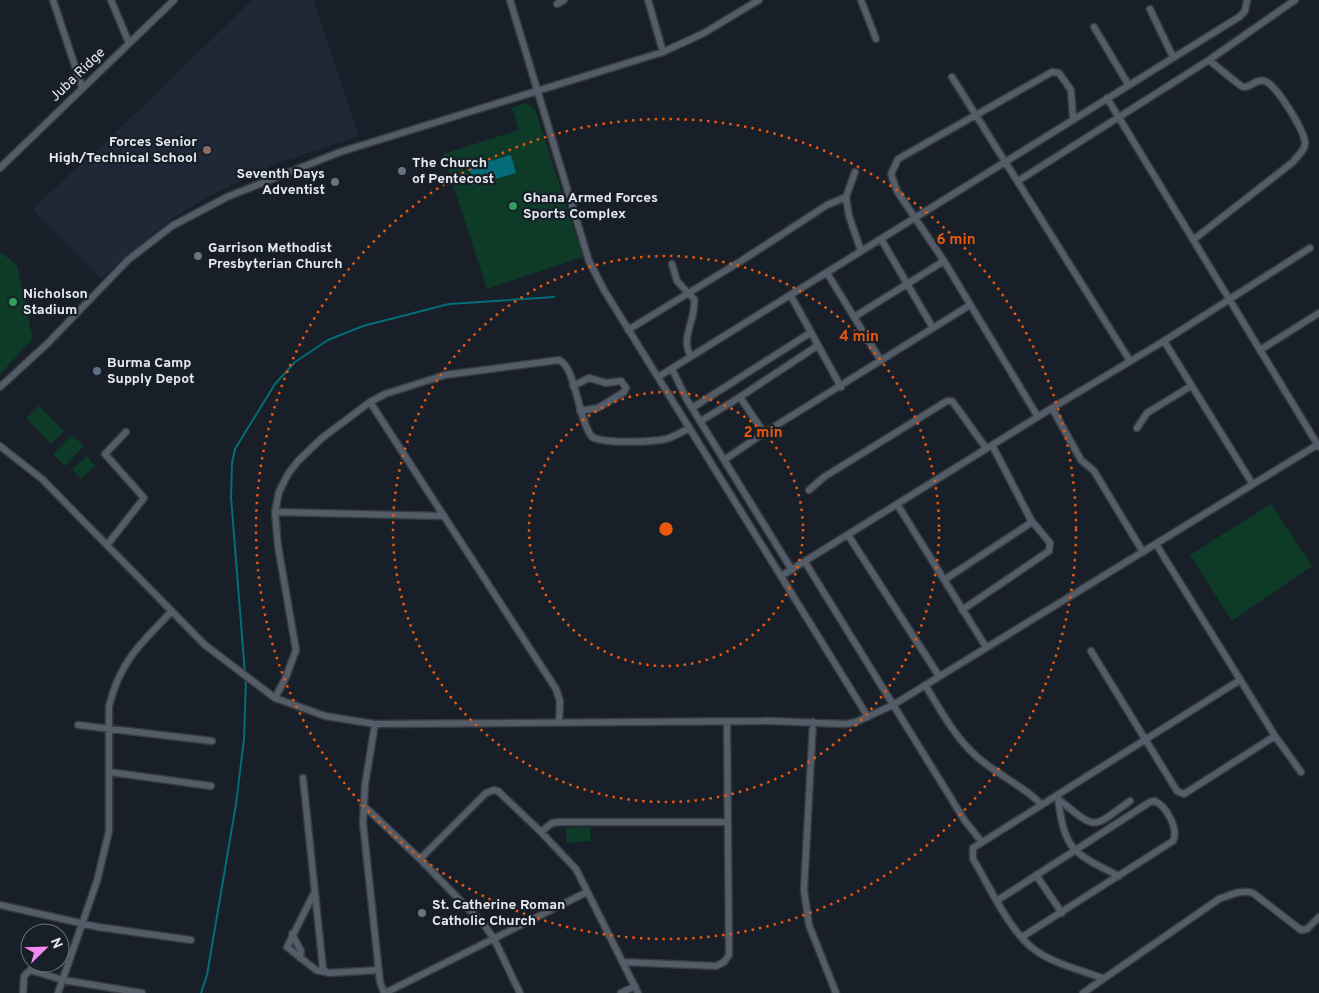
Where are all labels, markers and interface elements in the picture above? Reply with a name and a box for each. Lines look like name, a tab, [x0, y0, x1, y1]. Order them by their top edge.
street label: Juba Ridge	[47, 44, 109, 106]
place label: Forces Senior High/Technical School	[49, 134, 197, 167]
marker: Forces Senior High/Technical School	[201, 144, 213, 156]
place label: The Church of Pentecost	[412, 155, 494, 188]
marker: The Church of Pentecost	[396, 165, 408, 177]
place label: Seventh Days Adventist	[237, 166, 325, 199]
marker: Seventh Days Adventist	[329, 176, 341, 188]
place label: Ghana Armed Forces Sports Complex	[523, 190, 658, 223]
marker: Ghana Armed Forces Sports Complex	[507, 200, 519, 212]
text: 6 min	[936, 231, 976, 250]
place label: Garrison Methodist Presbyterian Church	[208, 240, 343, 273]
marker: Garrison Methodist Presbyterian Church	[192, 250, 204, 262]
place label: Nicholson Stadium	[23, 286, 88, 319]
marker: Nicholson Stadium	[7, 296, 19, 308]
text: 4 min	[839, 328, 879, 347]
place label: Burma Camp Supply Depot	[107, 355, 195, 388]
marker: Burma Camp Supply Depot	[91, 365, 103, 377]
text: 2 min	[743, 424, 783, 443]
centre of rings	[657, 520, 675, 538]
place label: St. Catherine Roman Catholic Church	[432, 897, 565, 930]
marker: St. Catherine Roman Catholic Church	[416, 907, 428, 919]
north arrow	[20, 923, 70, 973]
text: N	[46, 936, 65, 951]

